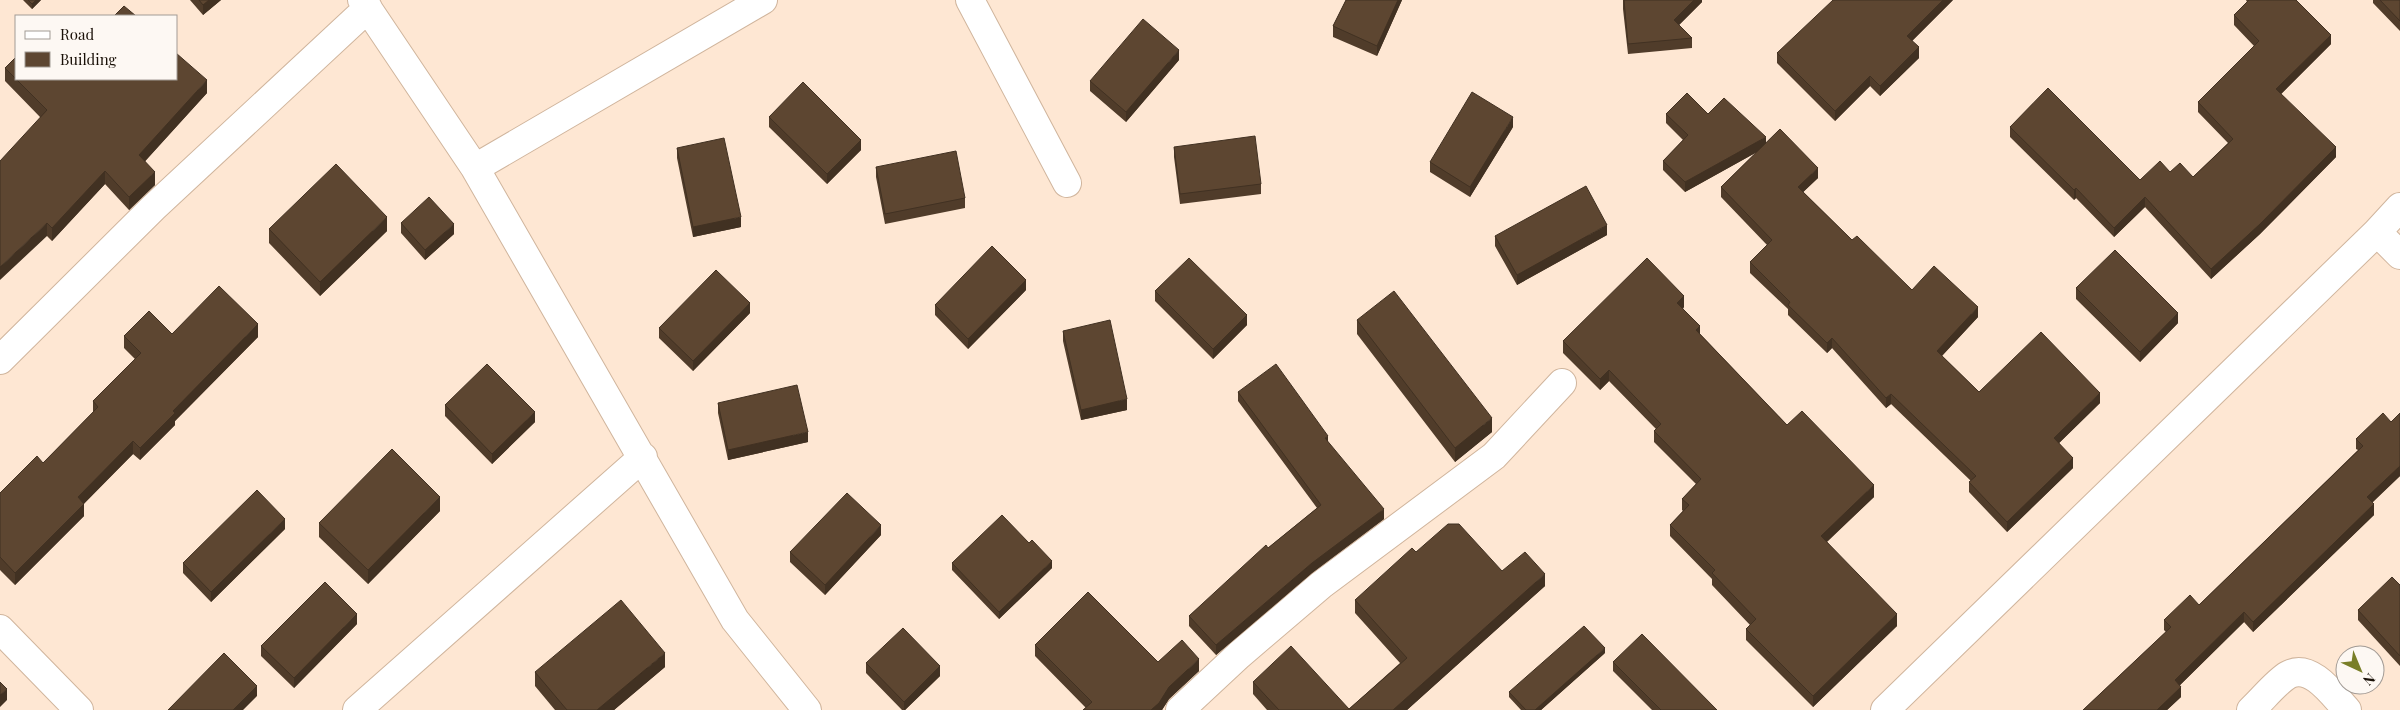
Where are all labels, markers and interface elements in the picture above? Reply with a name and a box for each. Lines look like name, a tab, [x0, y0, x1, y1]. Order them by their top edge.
legend	[15, 15, 178, 80]
text: Road	[60, 24, 94, 44]
text: Building	[60, 49, 117, 69]
north arrow	[2335, 645, 2385, 695]
text: N	[2359, 669, 2380, 690]

